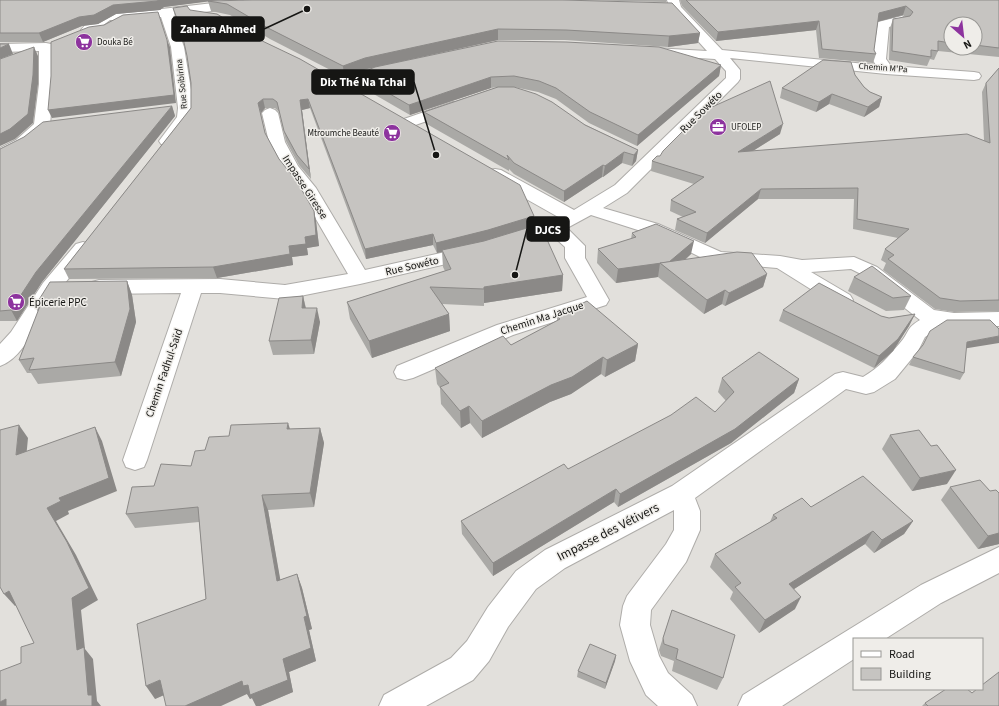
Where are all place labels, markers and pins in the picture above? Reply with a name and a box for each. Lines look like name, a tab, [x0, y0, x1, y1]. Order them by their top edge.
callout: Zahara Ahmed	[172, 17, 264, 41]
supermarket icon: Douka Bé	[74, 32, 94, 52]
place label: Douka Bé	[97, 36, 133, 49]
callout: Dix Thé Na Tchai	[312, 70, 414, 94]
office icon: UFOLEP	[708, 117, 728, 137]
place label: UFOLEP	[731, 121, 761, 134]
supermarket icon: Mtroumche Beauté	[382, 123, 402, 143]
place label: Mtroumche Beauté	[307, 127, 380, 140]
callout: DJCS	[527, 217, 569, 241]
supermarket icon: Épicerie PPC	[6, 292, 26, 312]
place label: Épicerie PPC	[29, 295, 87, 310]

